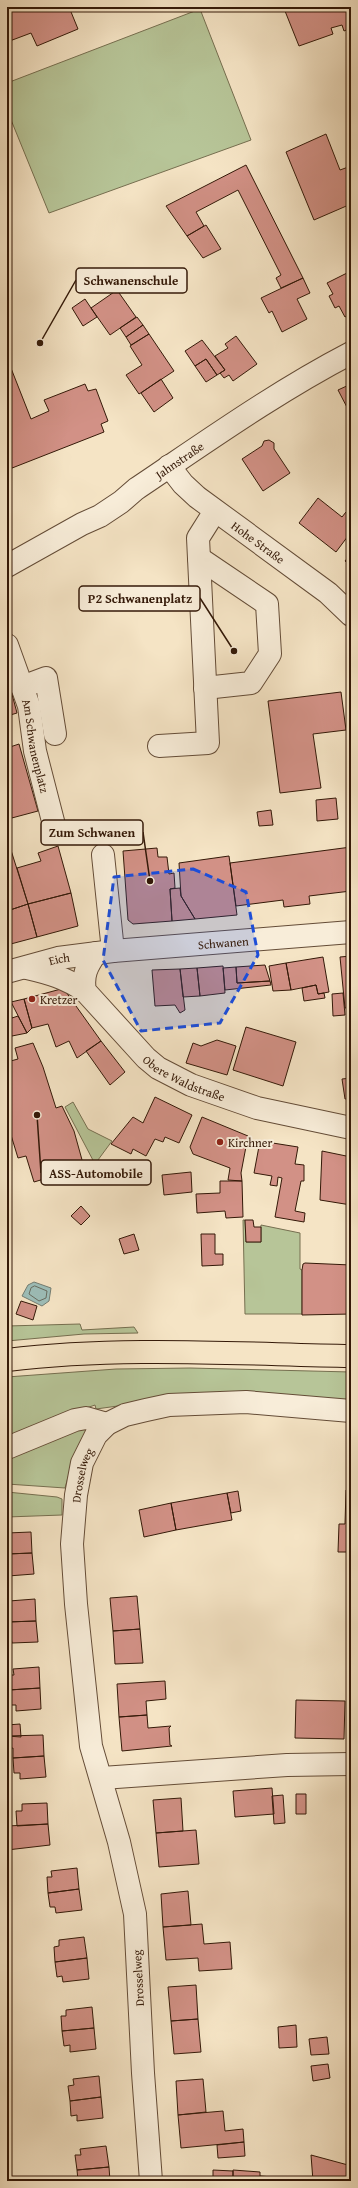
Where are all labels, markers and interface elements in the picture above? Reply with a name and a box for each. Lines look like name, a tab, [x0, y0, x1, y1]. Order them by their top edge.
callout: Schwanenschule	[76, 268, 187, 293]
text: Schwanenschule	[84, 271, 178, 290]
street label: Jahnstraße	[150, 437, 207, 483]
street label: Hohe Straße	[228, 517, 289, 567]
callout: P2 Schwanenplatz	[79, 586, 200, 611]
text: P2 Schwanenplatz	[88, 589, 192, 608]
street label: Am Schwanenplatz	[18, 696, 54, 794]
callout: Zum Schwanen	[41, 820, 143, 845]
text: Zum Schwanen	[49, 823, 136, 842]
street label: Schwanen	[197, 932, 250, 953]
street label: Eich	[47, 948, 71, 969]
place label: Kretzer	[40, 991, 78, 1008]
marker: Kretzer	[27, 994, 37, 1004]
street label: Obere Waldstraße	[140, 1051, 228, 1105]
place label: Kirchner	[228, 1134, 272, 1151]
marker: Kirchner	[215, 1137, 225, 1147]
callout: ASS-Automobile	[41, 1160, 151, 1185]
text: ASS-Automobile	[49, 1164, 143, 1183]
street label: Drosselweg	[67, 1444, 97, 1503]
street label: Drosselweg	[128, 1949, 148, 2007]

